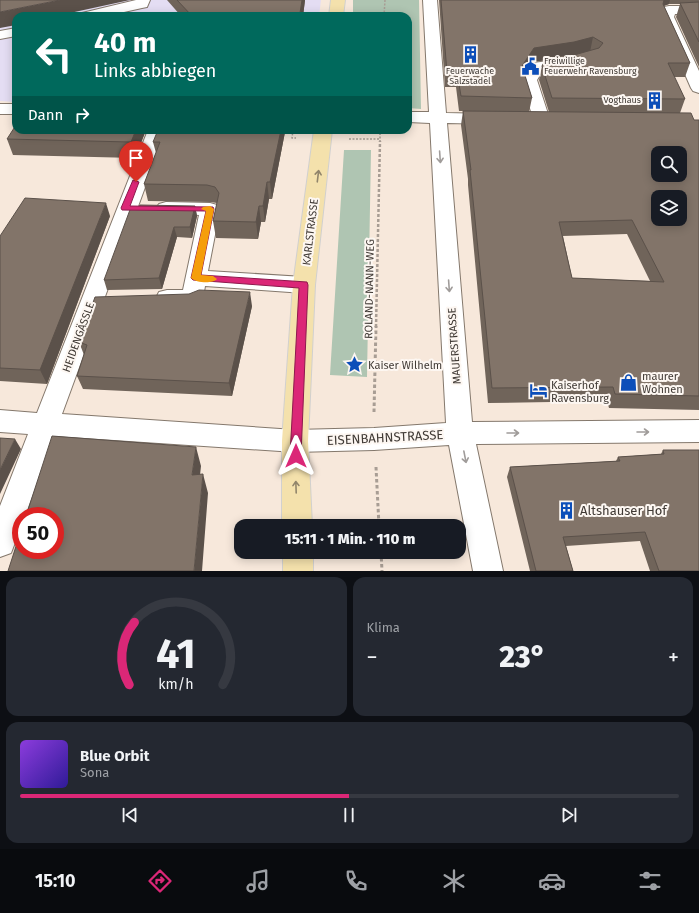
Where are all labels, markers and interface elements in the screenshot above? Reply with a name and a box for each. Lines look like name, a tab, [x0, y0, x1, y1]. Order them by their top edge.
text: 40 m	[94, 26, 157, 59]
icon: left	[28, 28, 80, 80]
building icon: Feuerwache Salzstadel	[460, 44, 480, 64]
public building icon: Freiwillige Feuerwehr Ravensburg	[521, 56, 541, 76]
place label: Freiwillige Feuerwehr Ravensburg	[544, 56, 637, 76]
text: Links abbiegen	[94, 60, 216, 82]
place label: Feuerwache Salzstadel	[446, 66, 494, 86]
building icon: Vogthaus	[644, 90, 664, 110]
place label: Vogthaus	[603, 95, 641, 105]
icon: right	[71, 104, 93, 126]
text: Dann	[28, 106, 63, 124]
pin	[119, 141, 153, 182]
map controls	[651, 146, 687, 226]
button: search	[651, 146, 687, 182]
icon: arrive	[125, 147, 147, 169]
one-way arrow	[436, 150, 443, 163]
one-way arrow	[314, 170, 321, 183]
button: layers	[651, 190, 687, 226]
street label: KARLSTRASSE	[300, 198, 321, 266]
street label: ROLAND-NANN-WEG	[362, 239, 377, 339]
one-way arrow	[446, 279, 453, 292]
street label: HEIDENGÄSSLE	[59, 300, 97, 374]
street label: MAUERSTRASSE	[445, 307, 464, 385]
place icon: Kaiser Wilhelm	[345, 355, 365, 375]
place label: Kaiser Wilhelm	[368, 359, 442, 372]
place label: maurer Wohnen	[642, 370, 683, 396]
shop icon: maurer Wohnen	[619, 372, 639, 392]
place label: Kaiserhof Ravensburg	[551, 379, 609, 405]
hotel icon: Kaiserhof Ravensburg	[528, 381, 548, 401]
street label: EISENBAHNSTRASSE	[326, 427, 444, 448]
one-way arrow	[636, 428, 649, 436]
one-way arrow	[506, 429, 519, 437]
position arrow	[275, 435, 317, 477]
one-way arrow	[462, 451, 470, 464]
one-way arrow	[292, 481, 300, 494]
building icon: Altshauser Hof	[557, 500, 577, 520]
place label: Altshauser Hof	[580, 503, 668, 518]
speed limit sign: 50	[12, 507, 64, 559]
text: 15:11 · 1 Min. · 110 m	[285, 530, 415, 548]
text: Klima	[367, 620, 400, 635]
text: 41	[156, 628, 196, 678]
text: 23°	[499, 639, 546, 675]
text: −	[367, 644, 378, 671]
text: +	[668, 644, 679, 671]
text: km/h	[159, 675, 194, 692]
text: Blue Orbit	[80, 747, 149, 765]
text: Sona	[80, 765, 109, 780]
icon: previous	[119, 804, 141, 826]
icon: pause	[338, 804, 360, 826]
icon: next	[558, 804, 580, 826]
icon: directions	[146, 867, 174, 895]
icon: music	[244, 867, 272, 895]
icon: phone	[342, 867, 370, 895]
icon: climate	[440, 867, 468, 895]
icon: car	[538, 867, 566, 895]
icon: filters	[636, 867, 664, 895]
text: 15:10	[35, 870, 76, 892]

